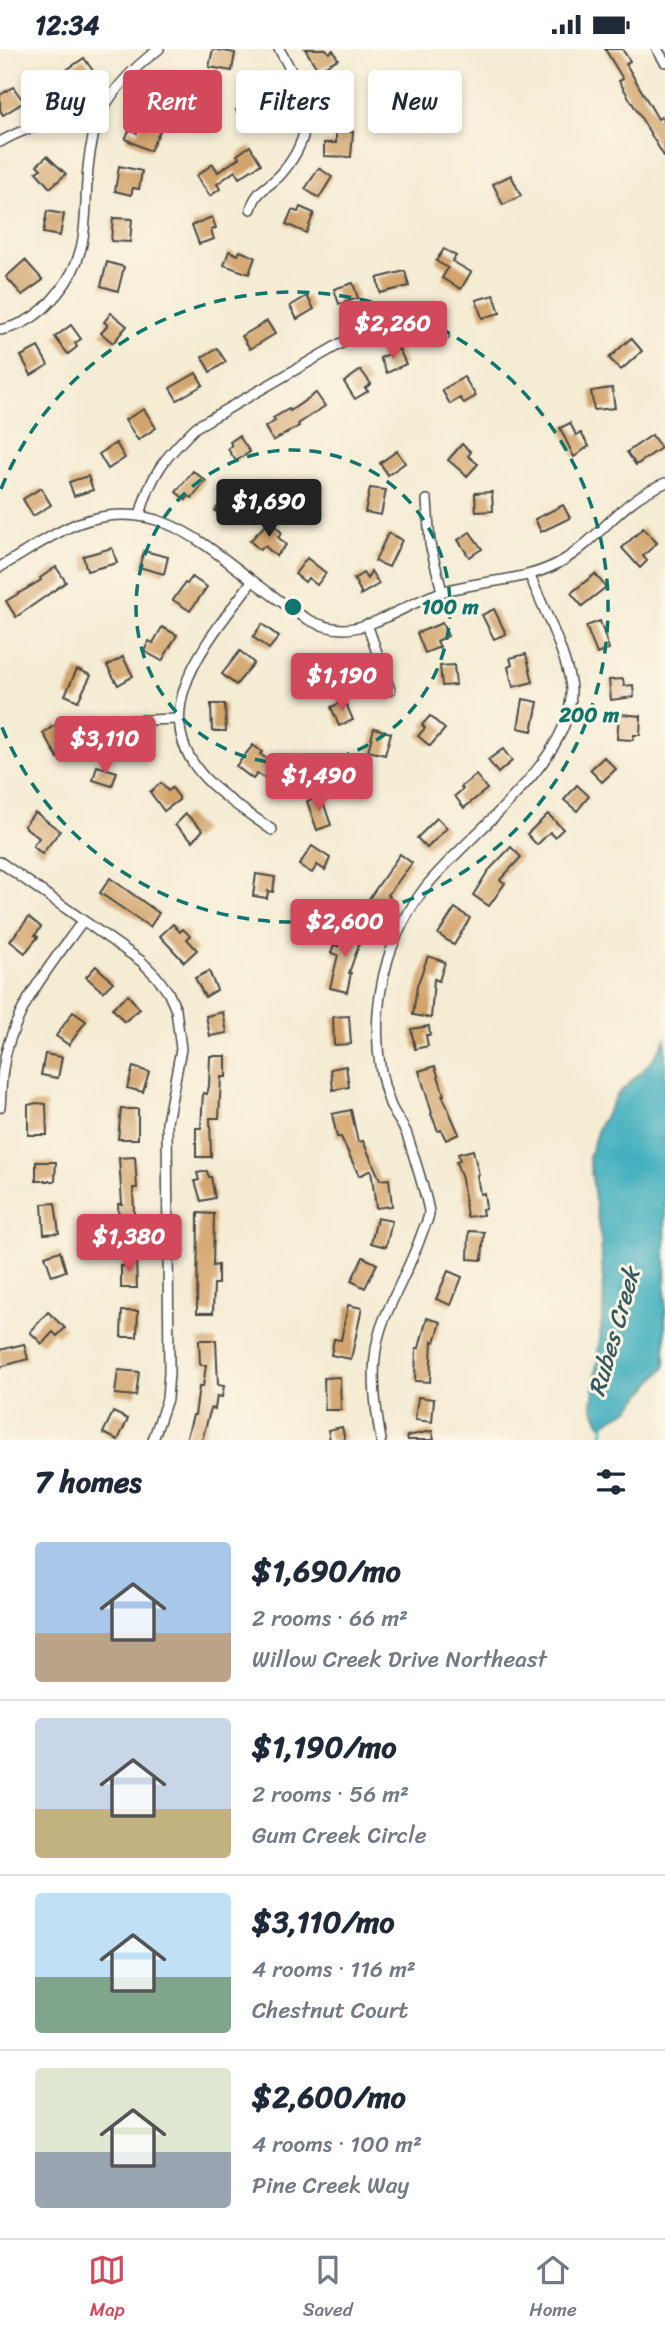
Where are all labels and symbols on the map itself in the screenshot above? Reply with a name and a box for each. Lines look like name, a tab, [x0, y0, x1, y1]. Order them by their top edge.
pin: $2,260	[336, 301, 450, 361]
pin: $1,690	[212, 479, 326, 539]
text: 100 m	[421, 588, 479, 626]
centre of rings	[281, 595, 305, 619]
pin: $1,190	[285, 653, 399, 713]
text: 200 m	[558, 696, 620, 734]
pin: $3,110	[48, 717, 162, 776]
pin: $1,490	[262, 753, 376, 813]
pin: $2,600	[288, 899, 402, 959]
pin: $1,380	[72, 1215, 186, 1274]
water label: Rubes Creek	[576, 1260, 653, 1401]

